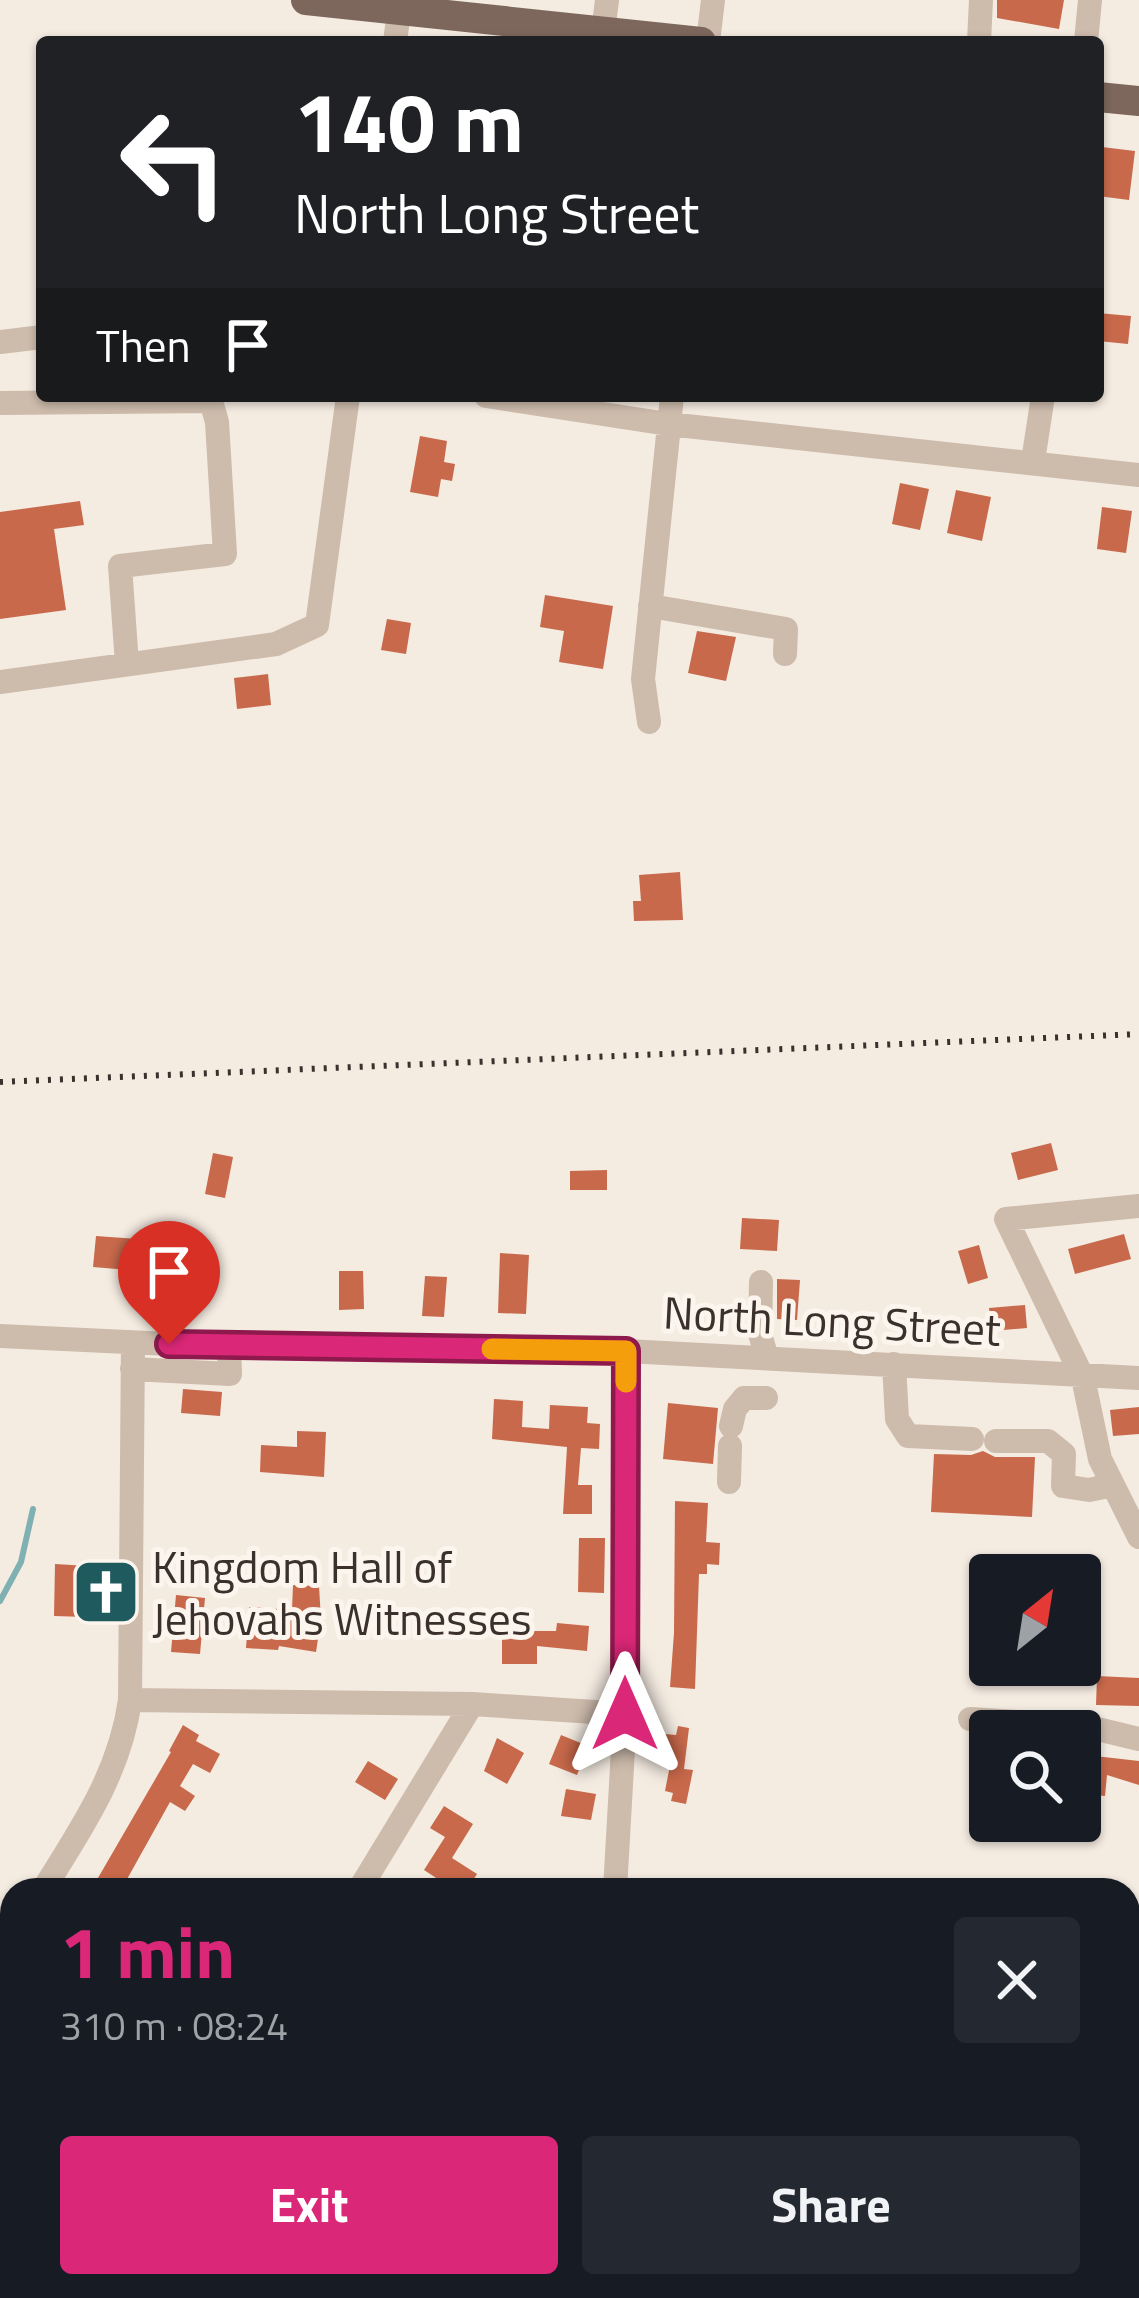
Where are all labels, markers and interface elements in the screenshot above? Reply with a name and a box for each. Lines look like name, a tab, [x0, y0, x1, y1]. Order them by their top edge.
text: 140 m	[294, 57, 524, 185]
icon: left	[96, 84, 252, 240]
text: North Long Street	[294, 172, 699, 254]
text: Then	[96, 311, 191, 379]
icon: arrive	[215, 312, 281, 378]
pin	[118, 1221, 220, 1344]
icon: arrive	[136, 1239, 202, 1305]
street label: North Long Street	[662, 1277, 1003, 1363]
place label: Kingdom Hall of Jehovahs Witnesses	[152, 1532, 532, 1652]
north arrow	[969, 1554, 1101, 1686]
map controls	[969, 1554, 1101, 1842]
church icon: Kingdom Hall of Jehovahs Witnesses	[71, 1557, 141, 1627]
position arrow	[562, 1651, 688, 1777]
button: search	[969, 1710, 1101, 1842]
text: 1 min	[60, 1896, 235, 2006]
button: close	[954, 1917, 1080, 2043]
text: 310 m · 08:24	[60, 1996, 288, 2055]
button: Exit	[60, 2136, 558, 2274]
button: Share	[582, 2136, 1080, 2274]

